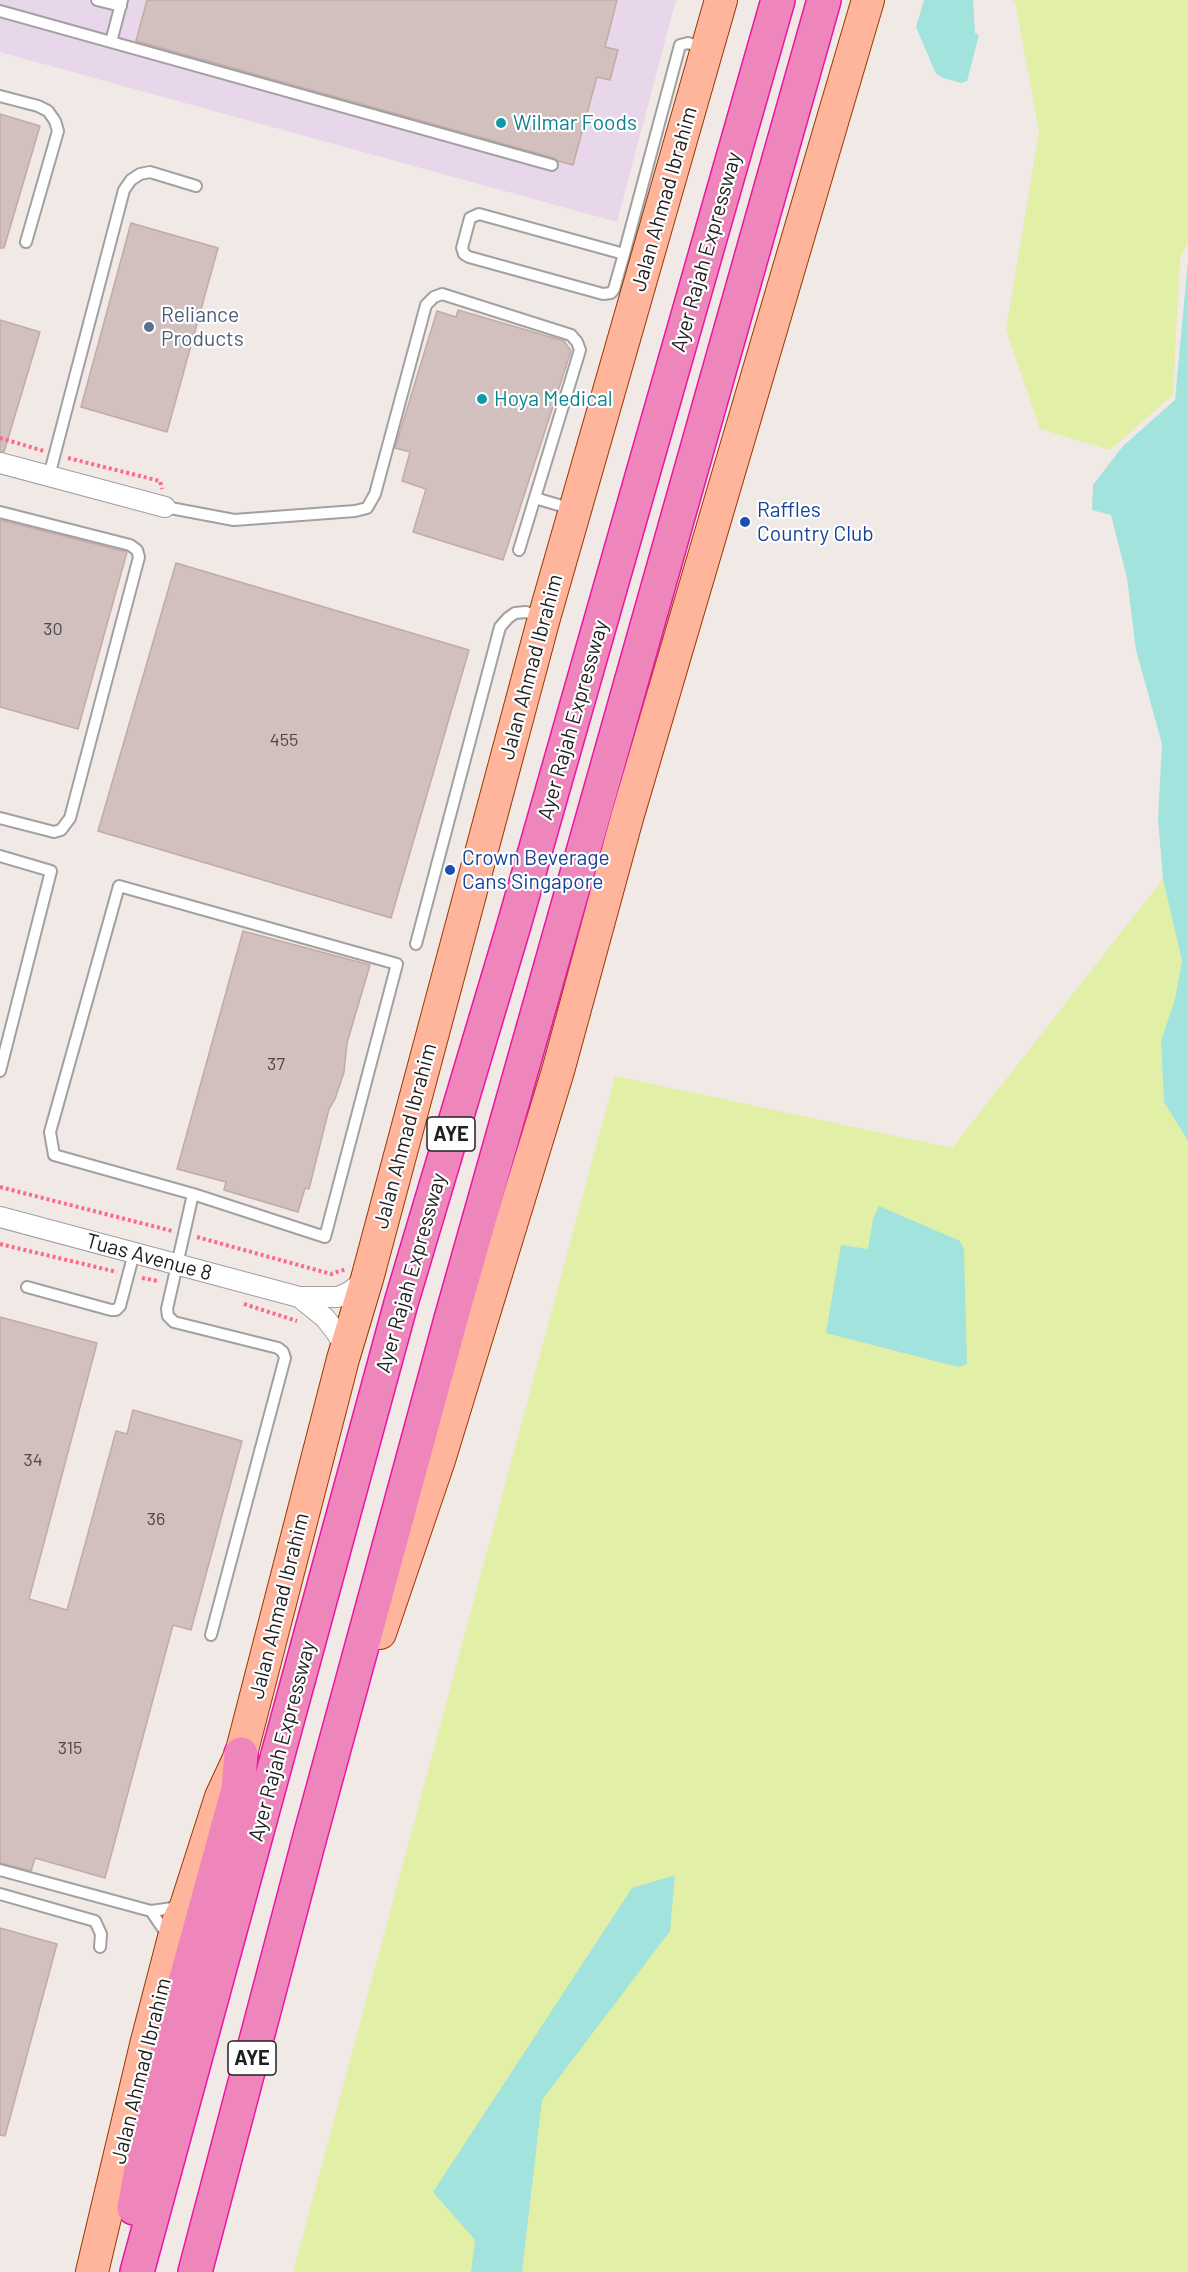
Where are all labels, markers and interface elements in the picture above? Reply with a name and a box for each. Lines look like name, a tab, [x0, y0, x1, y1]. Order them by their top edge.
street label: Jalan Ahmad Ibrahim	[626, 104, 702, 294]
place label: Wilmar Foods	[513, 110, 637, 136]
marker: Wilmar Foods	[494, 116, 508, 130]
street label: Ayer Rajah Expressway	[665, 149, 747, 355]
place label: Reliance Products	[161, 302, 244, 352]
marker: Reliance Products	[142, 320, 156, 334]
place label: Hoya Medical	[494, 386, 613, 412]
marker: Hoya Medical	[475, 392, 489, 406]
place label: Raffles Country Club	[757, 497, 874, 547]
marker: Raffles Country Club	[738, 515, 752, 529]
street label: Jalan Ahmad Ibrahim	[494, 571, 568, 763]
street label: Ayer Rajah Expressway	[532, 617, 614, 823]
house number: 30	[43, 618, 63, 640]
house number: 455	[270, 729, 298, 751]
place label: Crown Beverage Cans Singapore	[462, 845, 610, 895]
marker: Crown Beverage Cans Singapore	[443, 863, 457, 877]
street label: Jalan Ahmad Ibrahim	[368, 1040, 442, 1232]
house number: 37	[267, 1053, 285, 1075]
road number: AYE	[427, 1117, 475, 1151]
street label: Ayer Rajah Expressway	[370, 1170, 452, 1376]
street label: Tuas Avenue 8	[83, 1228, 215, 1286]
house number: 34	[23, 1449, 43, 1471]
house number: 36	[147, 1508, 165, 1530]
street label: Jalan Ahmad Ibrahim	[244, 1510, 314, 1702]
street label: Ayer Rajah Expressway	[243, 1638, 321, 1844]
house number: 315	[58, 1737, 82, 1759]
street label: Jalan Ahmad Ibrahim	[106, 1975, 176, 2167]
road number: AYE	[228, 2041, 276, 2075]

